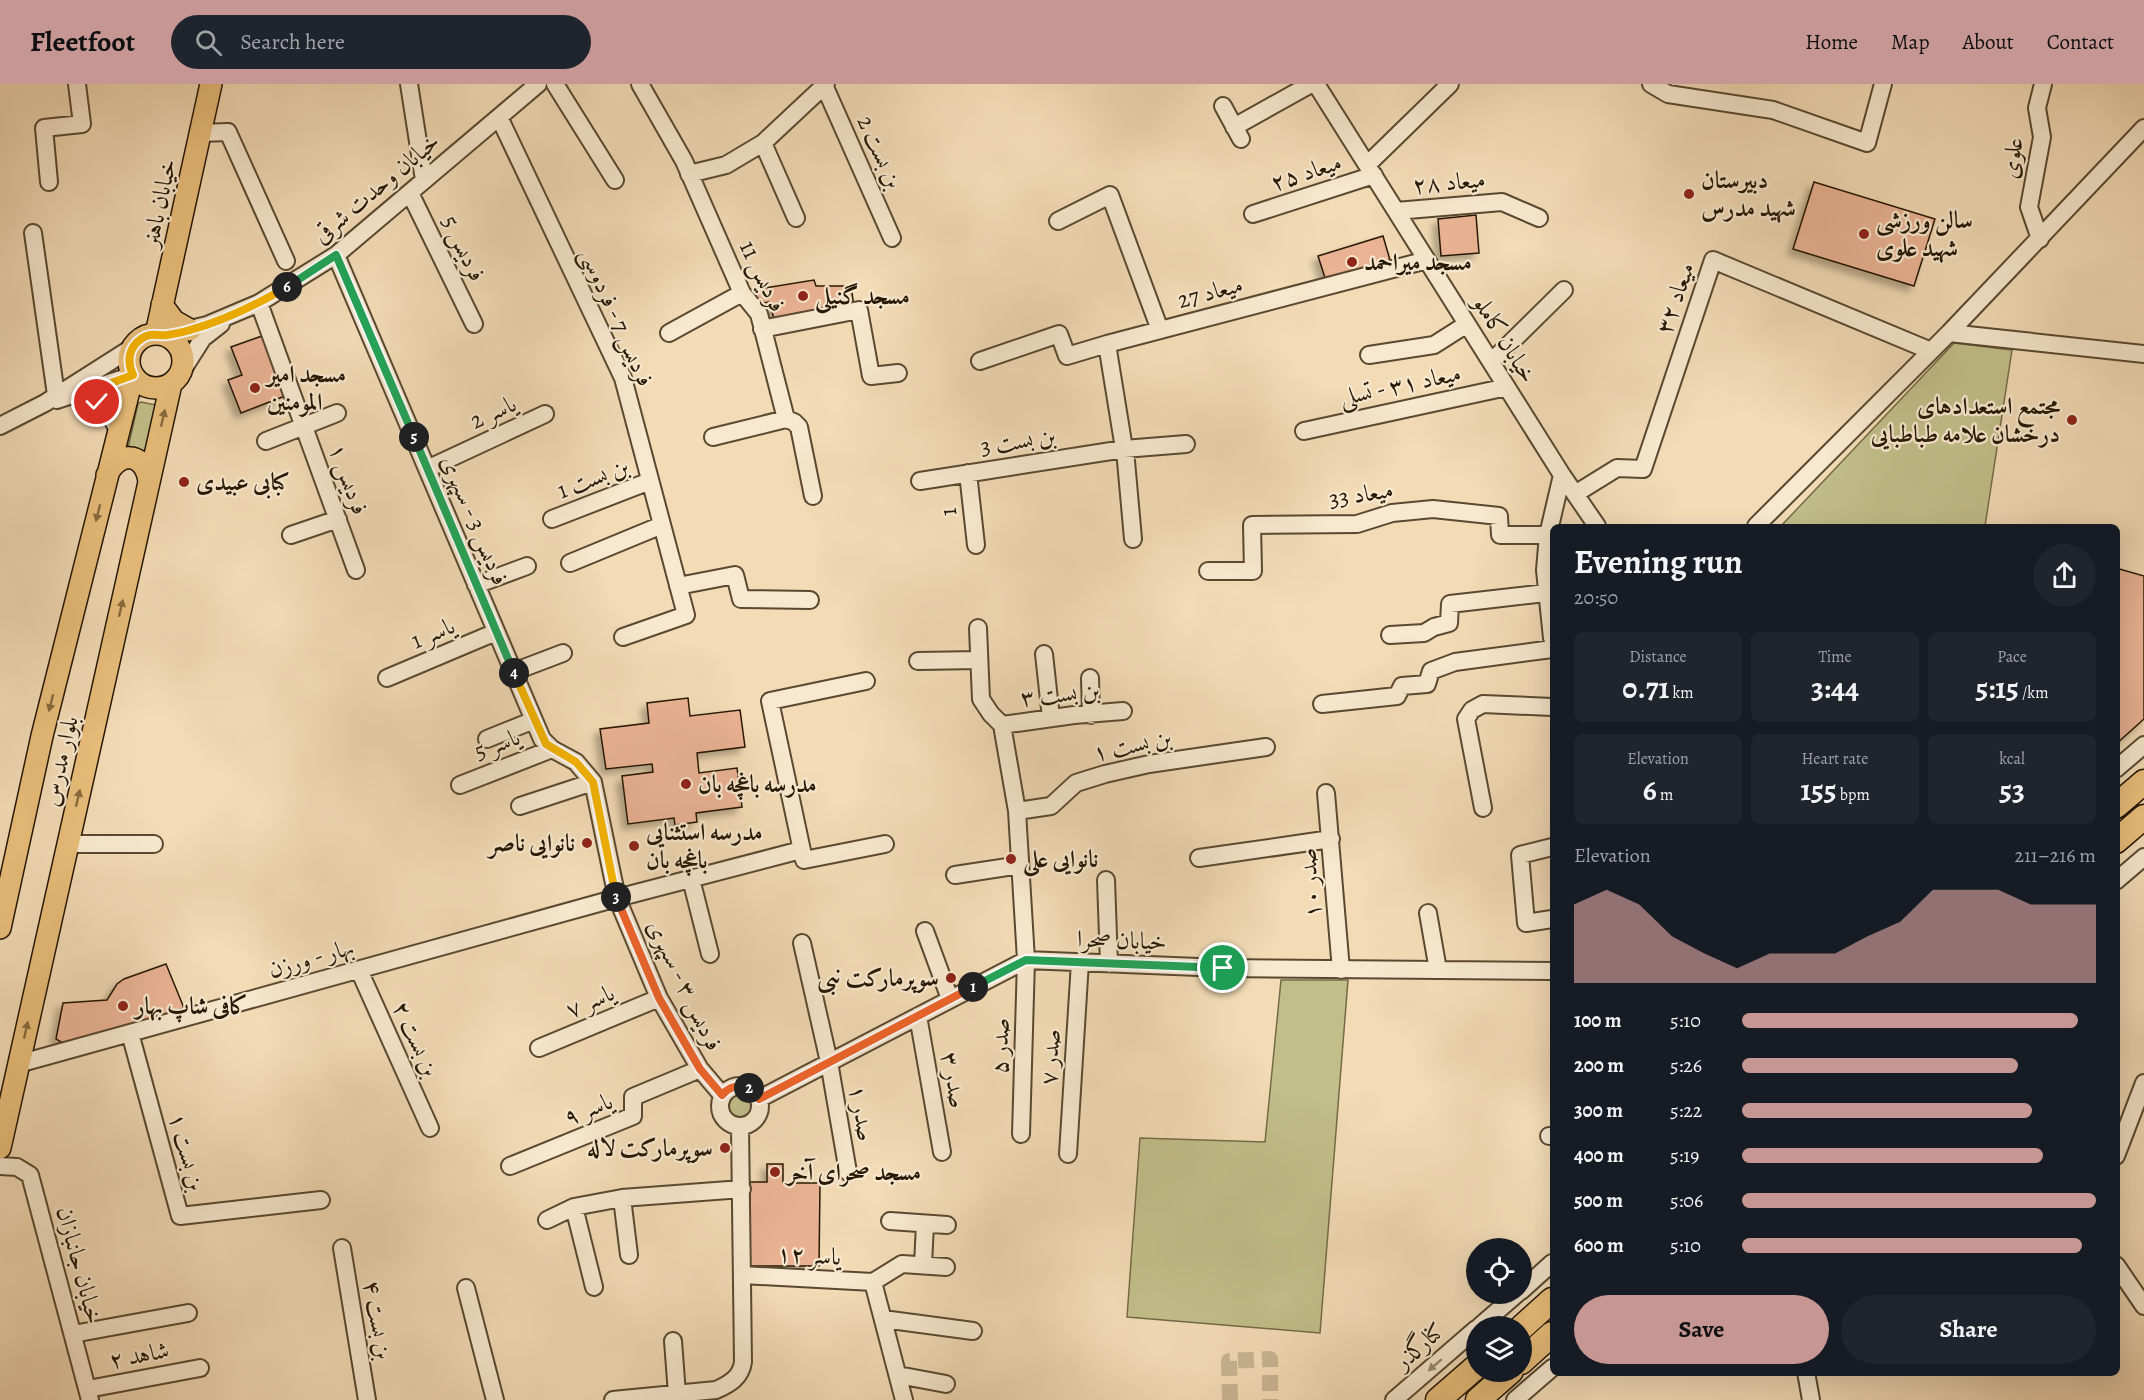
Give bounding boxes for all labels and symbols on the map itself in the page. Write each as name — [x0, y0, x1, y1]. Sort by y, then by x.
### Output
street label: بن بست 2 — [850, 110, 911, 194]
street label: خیابان وحدت شرقی — [306, 125, 446, 251]
street label: علوی — [1993, 135, 2031, 181]
street label: میعاد ۲۵ — [1266, 145, 1346, 199]
street label: خیابان باهنر — [133, 156, 184, 253]
street label: میعاد ۲۸ — [1411, 163, 1487, 201]
place label: دبیرستان شهید مدرس — [1701, 164, 1796, 224]
marker: دبیرستان شهید مدرس — [1682, 187, 1696, 201]
place label: سالن ورزشی شهید علوی — [1876, 204, 1973, 264]
street label: فردیس 5 — [434, 210, 494, 286]
marker: سالن ورزشی شهید علوی — [1857, 227, 1871, 241]
street label: فردیس 11 — [732, 235, 794, 317]
street label: فردیس 7 - فردوسی — [571, 243, 662, 392]
place label: مسجد میراحمد — [1364, 246, 1472, 278]
marker: مسجد میراحمد — [1345, 255, 1359, 269]
street label: میعاد ۳۲ — [1648, 258, 1702, 338]
street label: میعاد 27 — [1174, 268, 1246, 316]
pin: 6 — [272, 272, 302, 302]
place label: مسجد گنیلی — [814, 280, 910, 315]
street label: خیابان کاملو — [1464, 287, 1544, 389]
marker: مسجد گنیلی — [796, 289, 810, 303]
street label: میعاد ۳۱ - تسلی — [1336, 356, 1464, 414]
place label: مسجد امیر المومنین — [264, 358, 346, 418]
pin — [71, 376, 122, 427]
marker: مسجد امیر المومنین — [248, 381, 262, 395]
street label: یاسر 2 — [465, 387, 523, 437]
place label: مجتمع استعدادهای درخشان علامه طباطبایی — [1870, 390, 2060, 450]
one-way arrow — [159, 409, 169, 427]
marker: مجتمع استعدادهای درخشان علامه طباطبایی — [2065, 413, 2079, 427]
street label: بن بست 3 — [978, 419, 1058, 463]
pin: 5 — [399, 422, 429, 452]
street label: فردیس ۱ — [321, 439, 377, 519]
street label: فردیس 3 - سپهری — [433, 450, 517, 590]
street label: بن بست 1 — [553, 450, 634, 506]
place label: کبابی عبیدی — [196, 466, 290, 499]
street label: میعاد 33 — [1326, 473, 1396, 515]
marker: کبابی عبیدی — [177, 475, 191, 489]
one-way arrow — [92, 504, 102, 523]
street label: 1 — [932, 506, 964, 518]
one-way arrow — [117, 598, 126, 617]
street label: یاسر 1 — [406, 609, 461, 656]
pin: 4 — [499, 658, 529, 688]
street label: بن بست ۳ — [1019, 674, 1102, 714]
one-way arrow — [45, 693, 55, 712]
street label: بلوار مدرس — [34, 713, 86, 809]
street label: یاسر 5 — [469, 720, 526, 767]
street label: بن بست ۱ — [1090, 721, 1175, 769]
place label: مدرسه باغچه بان — [698, 768, 817, 801]
marker: مدرسه باغچه بان — [679, 777, 693, 791]
one-way arrow — [74, 789, 83, 808]
place label: مدرسه استثنایی باغچه بان — [645, 816, 763, 877]
place label: نانوایی ناصر — [486, 827, 575, 859]
marker: نانوایی ناصر — [580, 836, 594, 850]
marker: مدرسه استثنایی باغچه بان — [627, 839, 641, 853]
place label: نانوایی علی — [1022, 843, 1098, 878]
street label: صدر ۱۰ — [1291, 846, 1329, 920]
marker: نانوایی علی — [1004, 852, 1018, 866]
pin: 3 — [601, 882, 631, 912]
street label: فردیس ۳ - سپهری — [639, 914, 731, 1056]
street label: خیابان صحرا — [1077, 922, 1167, 958]
street label: بهار - ورزن — [264, 930, 358, 986]
pin — [1197, 942, 1248, 993]
place label: سوپرمارکت نبی — [817, 962, 939, 996]
marker: سوپرمارکت نبی — [944, 971, 958, 985]
pin: 1 — [958, 972, 988, 1002]
street label: یاسر ۷ — [561, 976, 621, 1026]
place label: کافی شاپ بهار — [132, 990, 248, 1023]
street label: بن بست ۲ — [385, 996, 447, 1082]
marker: کافی شاپ بهار — [116, 999, 130, 1013]
street label: صدر ۵ — [984, 1018, 1016, 1074]
one-way arrow — [22, 1020, 31, 1039]
street label: صدر ۷ — [1032, 1028, 1068, 1086]
street label: صدر ۳ — [933, 1049, 975, 1111]
pin: 2 — [734, 1073, 764, 1103]
street label: صدر ۱ — [841, 1082, 883, 1144]
street label: یاسر ۹ — [559, 1084, 619, 1133]
street label: بن بست ۱ — [161, 1109, 213, 1195]
place label: سوپرمارکت لاله — [587, 1132, 713, 1164]
marker: سوپرمارکت لاله — [718, 1141, 732, 1155]
place label: مسجد صحرای آخر — [784, 1156, 921, 1188]
marker: مسجد صحرای آخر — [768, 1165, 782, 1179]
street label: خیابان جانبازان — [49, 1203, 111, 1327]
street label: یاسر ۱۲ — [776, 1237, 843, 1273]
street label: بن بست ۴ — [356, 1278, 400, 1362]
street label: کنارگذر — [1385, 1314, 1451, 1378]
street label: شاهد ۲ — [106, 1334, 172, 1376]
one-way arrow — [1428, 1358, 1443, 1371]

